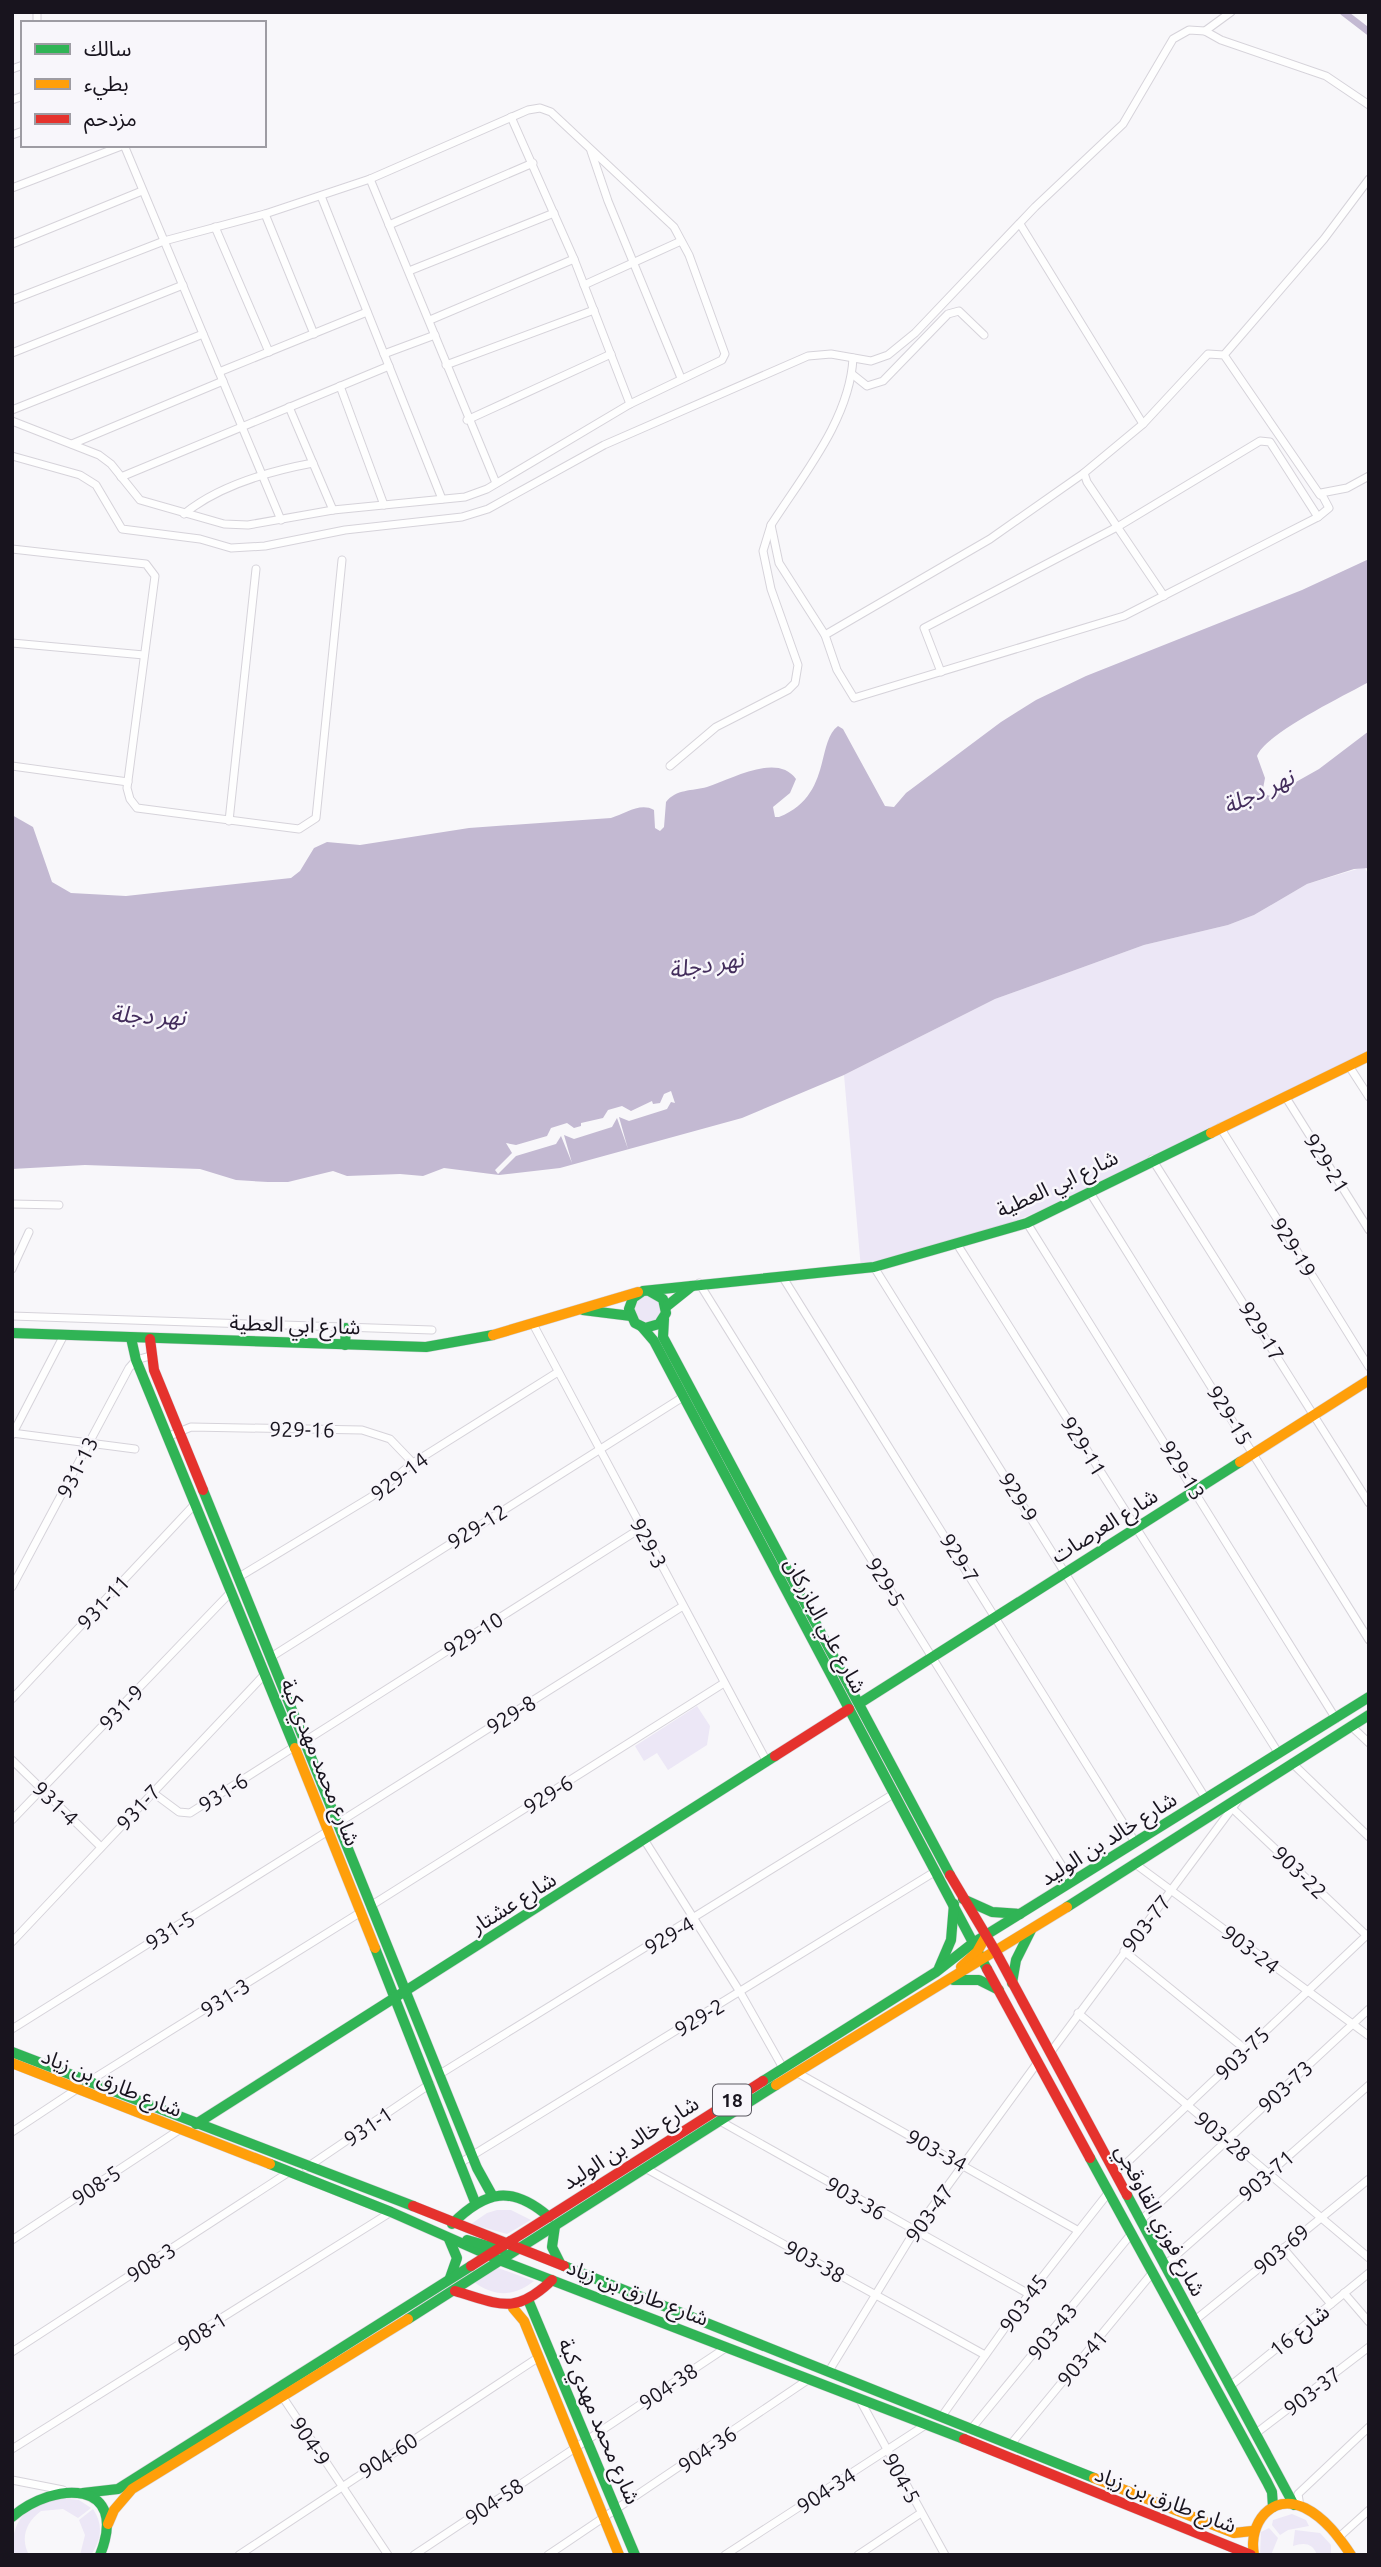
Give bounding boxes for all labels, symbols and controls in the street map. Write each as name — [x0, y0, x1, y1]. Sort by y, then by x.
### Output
legend — [21, 21, 266, 147]
text: سالك — [84, 36, 131, 60]
text: بطيء — [84, 71, 129, 100]
text: مزدحم — [84, 106, 137, 134]
water label: نهر دجلة — [1219, 763, 1300, 820]
water label: نهر دجلة — [667, 945, 747, 984]
water label: نهر دجلة — [110, 1001, 188, 1032]
street label: 929-21 — [1300, 1129, 1354, 1197]
street label: شارع ابي العطية — [993, 1144, 1123, 1226]
street label: 929-19 — [1267, 1213, 1321, 1281]
street label: 929-17 — [1235, 1297, 1289, 1365]
street label: شارع ابي العطية — [229, 1310, 361, 1343]
street label: 929-15 — [1203, 1381, 1257, 1449]
street label: 929-11 — [1057, 1412, 1111, 1480]
street label: 929-16 — [269, 1416, 335, 1442]
street label: 931-13 — [51, 1432, 103, 1502]
street label: 929-13 — [1156, 1436, 1210, 1504]
street label: 929-14 — [366, 1447, 432, 1505]
street label: 929-9 — [995, 1468, 1043, 1526]
street label: شارع العرصات — [1046, 1483, 1164, 1571]
street label: 929-12 — [443, 1499, 511, 1553]
street label: 929-3 — [626, 1514, 672, 1572]
street label: 929-7 — [936, 1529, 984, 1587]
street label: شارع علي البازركان — [776, 1553, 872, 1699]
street label: 929-5 — [862, 1553, 910, 1611]
street label: 931-11 — [72, 1570, 134, 1634]
street label: 929-10 — [439, 1607, 507, 1661]
street label: شارع محمد مهدي كبة — [272, 1675, 365, 1851]
street label: 931-9 — [94, 1679, 148, 1735]
street label: 929-8 — [482, 1690, 540, 1738]
street label: 931-6 — [194, 1768, 252, 1816]
street label: 929-6 — [519, 1770, 577, 1818]
street label: 931-4 — [28, 1776, 84, 1830]
street label: 931-7 — [111, 1779, 165, 1835]
street label: شارع خالد بن الوليد — [1035, 1786, 1183, 1893]
street label: 903-22 — [1268, 1841, 1332, 1903]
street label: شارع عشتار — [465, 1866, 562, 1941]
street label: 903-77 — [1116, 1890, 1176, 1956]
street label: 931-5 — [141, 1906, 199, 1954]
street label: 929-4 — [640, 1911, 698, 1959]
street label: 903-24 — [1218, 1920, 1284, 1978]
street label: 931-3 — [196, 1973, 254, 2021]
street label: 929-2 — [670, 1993, 728, 2041]
street label: 903-75 — [1210, 2022, 1274, 2084]
street label: شارع طارق بن زياد — [37, 2043, 186, 2125]
street label: 903-73 — [1253, 2055, 1317, 2117]
road number: 18 — [713, 2084, 751, 2116]
street label: شارع خالد بن الوليد — [557, 2090, 705, 2197]
street label: 931-1 — [339, 2101, 397, 2151]
street label: 903-28 — [1190, 2106, 1256, 2166]
street label: 903-34 — [903, 2124, 971, 2176]
street label: شارع فوزي القاوقجي — [1107, 2140, 1211, 2302]
street label: 903-71 — [1233, 2145, 1299, 2205]
street label: 908-5 — [67, 2160, 125, 2210]
street label: 903-36 — [822, 2171, 890, 2225]
street label: 903-47 — [900, 2180, 958, 2246]
street label: 903-69 — [1248, 2219, 1314, 2279]
street label: 903-38 — [781, 2235, 849, 2287]
street label: 908-3 — [122, 2237, 180, 2287]
street label: شارع طارق بن زياد — [562, 2254, 712, 2334]
street label: 903-45 — [994, 2270, 1052, 2336]
street label: 903-43 — [1022, 2298, 1082, 2364]
street label: شارع 16 — [1264, 2299, 1336, 2364]
street label: 908-1 — [173, 2307, 231, 2355]
street label: 903-41 — [1052, 2325, 1112, 2391]
street label: شارع محمد مهدي كبة — [550, 2334, 646, 2509]
street label: 904-38 — [634, 2358, 702, 2414]
street label: 903-37 — [1279, 2362, 1345, 2420]
street label: 904-9 — [286, 2412, 336, 2470]
street label: 904-36 — [673, 2421, 741, 2477]
street label: 904-60 — [354, 2427, 422, 2483]
street label: 904-5 — [879, 2449, 925, 2507]
street label: شارع طارق بن زياد — [1090, 2461, 1240, 2541]
street label: 904-34 — [792, 2462, 860, 2518]
street label: 904-58 — [460, 2473, 528, 2529]

